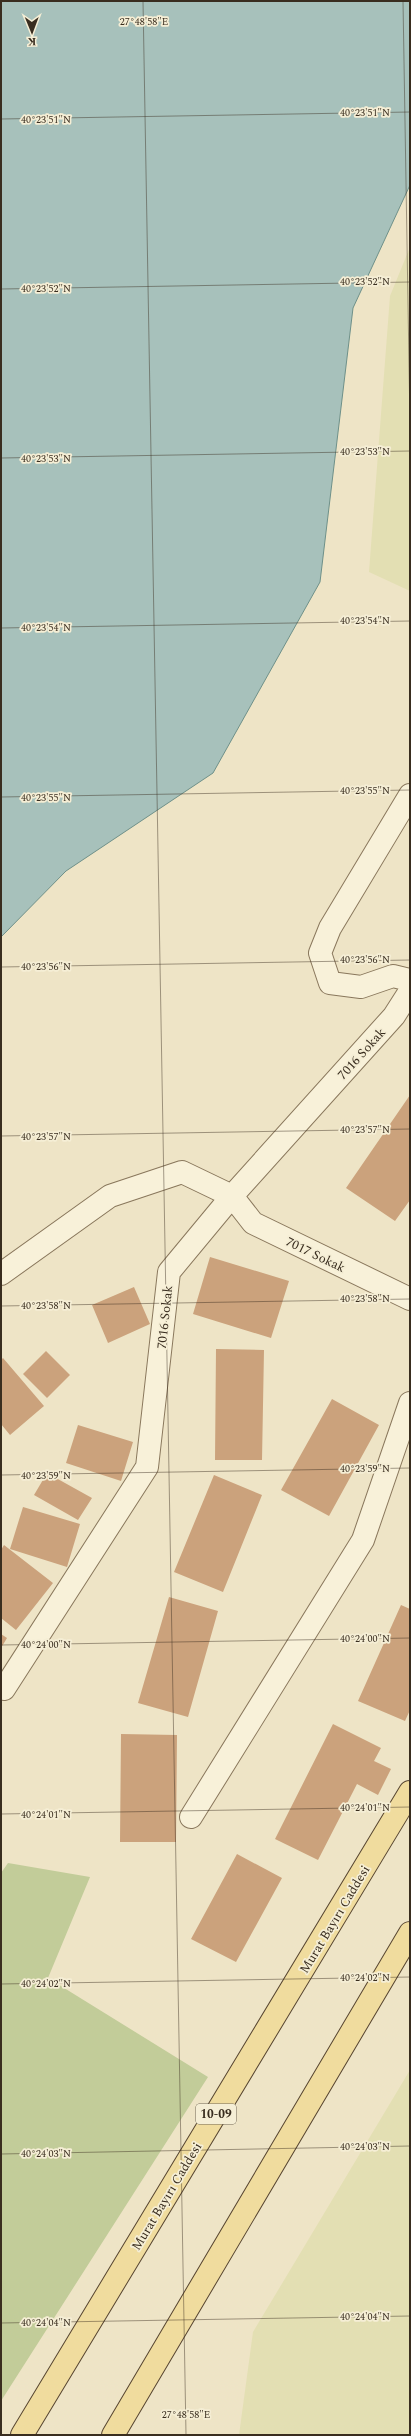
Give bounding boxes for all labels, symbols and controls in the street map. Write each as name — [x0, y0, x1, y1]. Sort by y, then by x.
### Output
north arrow — [12, 12, 52, 52]
text: 27°48'58"E — [120, 14, 168, 30]
text: K — [27, 33, 37, 50]
text: 40°23'51"N — [340, 105, 390, 121]
text: 40°23'51"N — [21, 112, 71, 128]
text: 40°23'52"N — [340, 274, 390, 290]
text: 40°23'52"N — [21, 281, 71, 297]
text: 40°23'53"N — [340, 444, 390, 460]
text: 40°23'53"N — [21, 451, 71, 467]
text: 40°23'54"N — [340, 613, 390, 629]
text: 40°23'54"N — [21, 620, 71, 636]
text: 40°23'55"N — [340, 783, 390, 799]
text: 40°23'55"N — [21, 790, 71, 806]
text: 40°23'56"N — [340, 952, 390, 968]
text: 40°23'56"N — [21, 959, 71, 975]
street label: 7016 Sokak — [333, 1023, 391, 1084]
text: 40°23'57"N — [340, 1122, 390, 1138]
text: 40°23'57"N — [21, 1129, 71, 1145]
street label: 7017 Sokak — [282, 1232, 349, 1278]
street label: 7016 Sokak — [152, 1284, 178, 1350]
text: 40°23'58"N — [340, 1291, 390, 1307]
text: 40°23'58"N — [21, 1298, 71, 1314]
text: 40°23'59"N — [340, 1461, 390, 1477]
text: 40°23'59"N — [21, 1468, 71, 1484]
text: 40°24'00"N — [340, 1631, 390, 1647]
text: 40°24'00"N — [21, 1637, 71, 1653]
text: 40°24'01"N — [340, 1800, 390, 1816]
text: 40°24'01"N — [21, 1807, 71, 1823]
street label: Murat Bayırı Caddesi — [295, 1862, 375, 1977]
text: 40°24'02"N — [340, 1970, 390, 1986]
text: 40°24'02"N — [21, 1976, 71, 1992]
road number: 10-09 — [196, 2104, 236, 2124]
street label: Murat Bayırı Caddesi — [127, 2139, 207, 2254]
text: 40°24'03"N — [340, 2139, 390, 2155]
text: 40°24'03"N — [21, 2146, 71, 2162]
text: 40°24'04"N — [340, 2309, 390, 2325]
text: 40°24'04"N — [21, 2315, 71, 2331]
text: 27°48'58"E — [162, 2407, 210, 2423]

